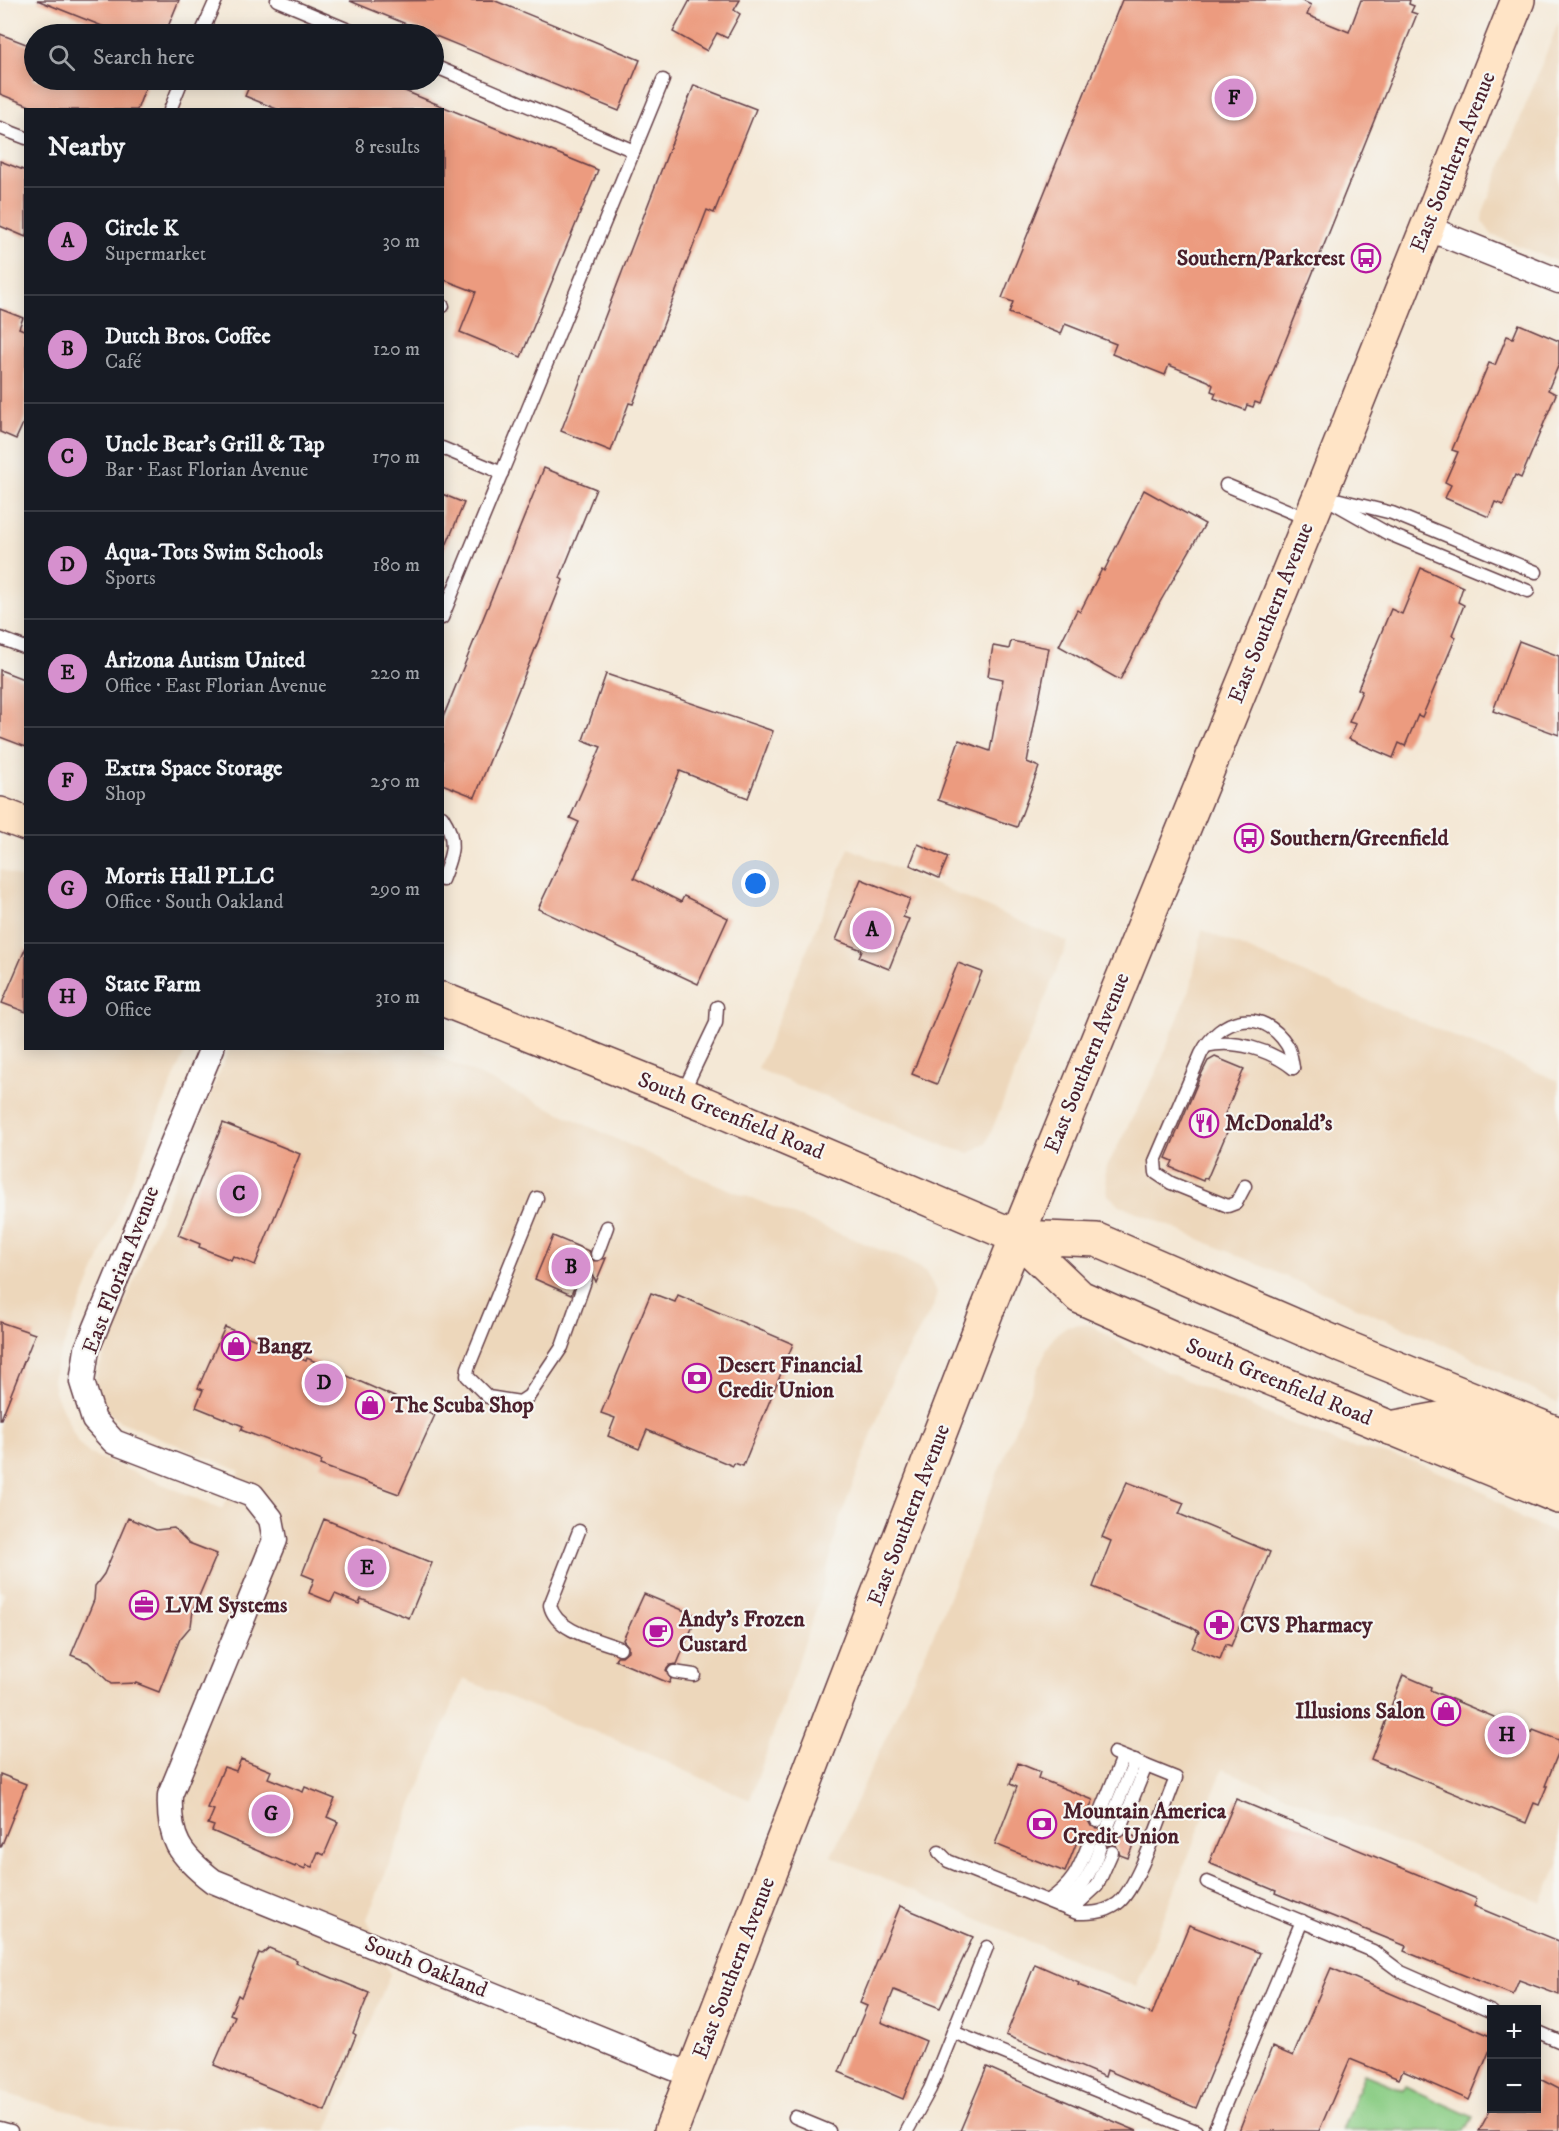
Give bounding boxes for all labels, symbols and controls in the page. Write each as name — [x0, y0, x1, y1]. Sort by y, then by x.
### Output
search box — [24, 24, 444, 90]
icon: search — [45, 41, 78, 74]
text: Search here — [93, 44, 195, 71]
street label: East Southern Avenue — [1404, 68, 1502, 256]
pin: F — [1214, 76, 1254, 120]
text: Nearby — [48, 131, 125, 164]
text: 8 results — [355, 135, 420, 160]
text: Circle K — [105, 215, 179, 242]
text: A — [61, 229, 74, 254]
text: 30 m — [382, 229, 420, 254]
text: Supermarket — [105, 242, 206, 267]
bus stop icon: Southern/Parkcrest — [1350, 242, 1382, 274]
place label: Southern/Parkcrest — [1177, 245, 1345, 272]
text: Dutch Bros. Coffee — [105, 323, 271, 350]
text: B — [61, 337, 74, 362]
text: 120 m — [373, 337, 420, 362]
text: Café — [105, 350, 141, 375]
text: Uncle Bear's Grill & Tap — [105, 431, 325, 458]
text: C — [61, 445, 74, 470]
text: 170 m — [372, 445, 420, 470]
text: Bar · East Florian Avenue — [105, 458, 308, 483]
street label: East Southern Avenue — [1222, 519, 1320, 707]
text: Aqua-Tots Swim Schools — [105, 539, 323, 566]
text: D — [60, 553, 75, 578]
text: 180 m — [373, 553, 420, 578]
text: Sports — [105, 566, 156, 591]
text: Arizona Autism United — [105, 647, 305, 674]
text: E — [60, 661, 75, 686]
text: 220 m — [370, 661, 420, 686]
text: Office · East Florian Avenue — [105, 674, 326, 699]
text: Extra Space Storage — [105, 755, 282, 782]
text: F — [61, 769, 74, 794]
text: 250 m — [370, 769, 420, 794]
text: Shop — [105, 782, 146, 807]
bus stop icon: Southern/Greenfield — [1233, 822, 1265, 854]
place label: Southern/Greenfield — [1270, 825, 1450, 852]
text: Morris Hall PLLC — [105, 863, 274, 890]
your location — [741, 869, 770, 898]
text: G — [61, 877, 74, 902]
text: 290 m — [370, 877, 420, 902]
text: Office · South Oakland — [105, 890, 284, 915]
pin: A — [852, 908, 892, 952]
street label: East Southern Avenue — [1038, 969, 1136, 1157]
text: State Farm — [105, 971, 201, 998]
text: H — [59, 985, 76, 1010]
text: 310 m — [375, 985, 420, 1010]
text: Office — [105, 998, 152, 1023]
street label: South Greenfield Road — [634, 1066, 828, 1166]
restaurant icon: McDonald's — [1188, 1107, 1220, 1139]
place label: McDonald's — [1225, 1110, 1333, 1137]
pin: C — [220, 1172, 258, 1216]
street label: East Florian Avenue — [77, 1182, 165, 1358]
pin: B — [552, 1244, 590, 1290]
shop icon: Bangz — [220, 1330, 252, 1362]
street label: South Greenfield Road — [1182, 1332, 1376, 1432]
place label: Bangz — [257, 1333, 312, 1360]
place label: Desert Financial Credit Union — [718, 1352, 863, 1404]
pin: D — [304, 1360, 344, 1406]
bank icon: Desert Financial Credit Union — [681, 1362, 713, 1394]
shop icon: The Scuba Shop — [354, 1389, 386, 1421]
place label: The Scuba Shop — [390, 1392, 534, 1419]
street label: East Southern Avenue — [862, 1420, 956, 1610]
pin: E — [348, 1546, 386, 1590]
office icon: LVM Systems — [128, 1589, 160, 1621]
place label: LVM Systems — [165, 1592, 288, 1619]
place label: Andy's Frozen Custard — [678, 1606, 805, 1658]
pharmacy icon: CVS Pharmacy — [1203, 1609, 1235, 1641]
place label: CVS Pharmacy — [1240, 1612, 1373, 1639]
cafe icon: Andy's Frozen Custard — [642, 1616, 674, 1648]
shop icon: Illusions Salon — [1430, 1695, 1462, 1727]
place label: Illusions Salon — [1295, 1698, 1425, 1725]
pin: H — [1488, 1712, 1526, 1758]
pin: G — [252, 1792, 290, 1836]
place label: Mountain America Credit Union — [1063, 1798, 1227, 1850]
bank icon: Mountain America Credit Union — [1026, 1808, 1058, 1840]
street label: East Southern Avenue — [687, 1873, 781, 2063]
street label: South Oakland — [361, 1930, 492, 2004]
map controls — [1487, 2005, 1541, 2113]
button: + — [1487, 2005, 1541, 2059]
button: − — [1487, 2059, 1541, 2113]

